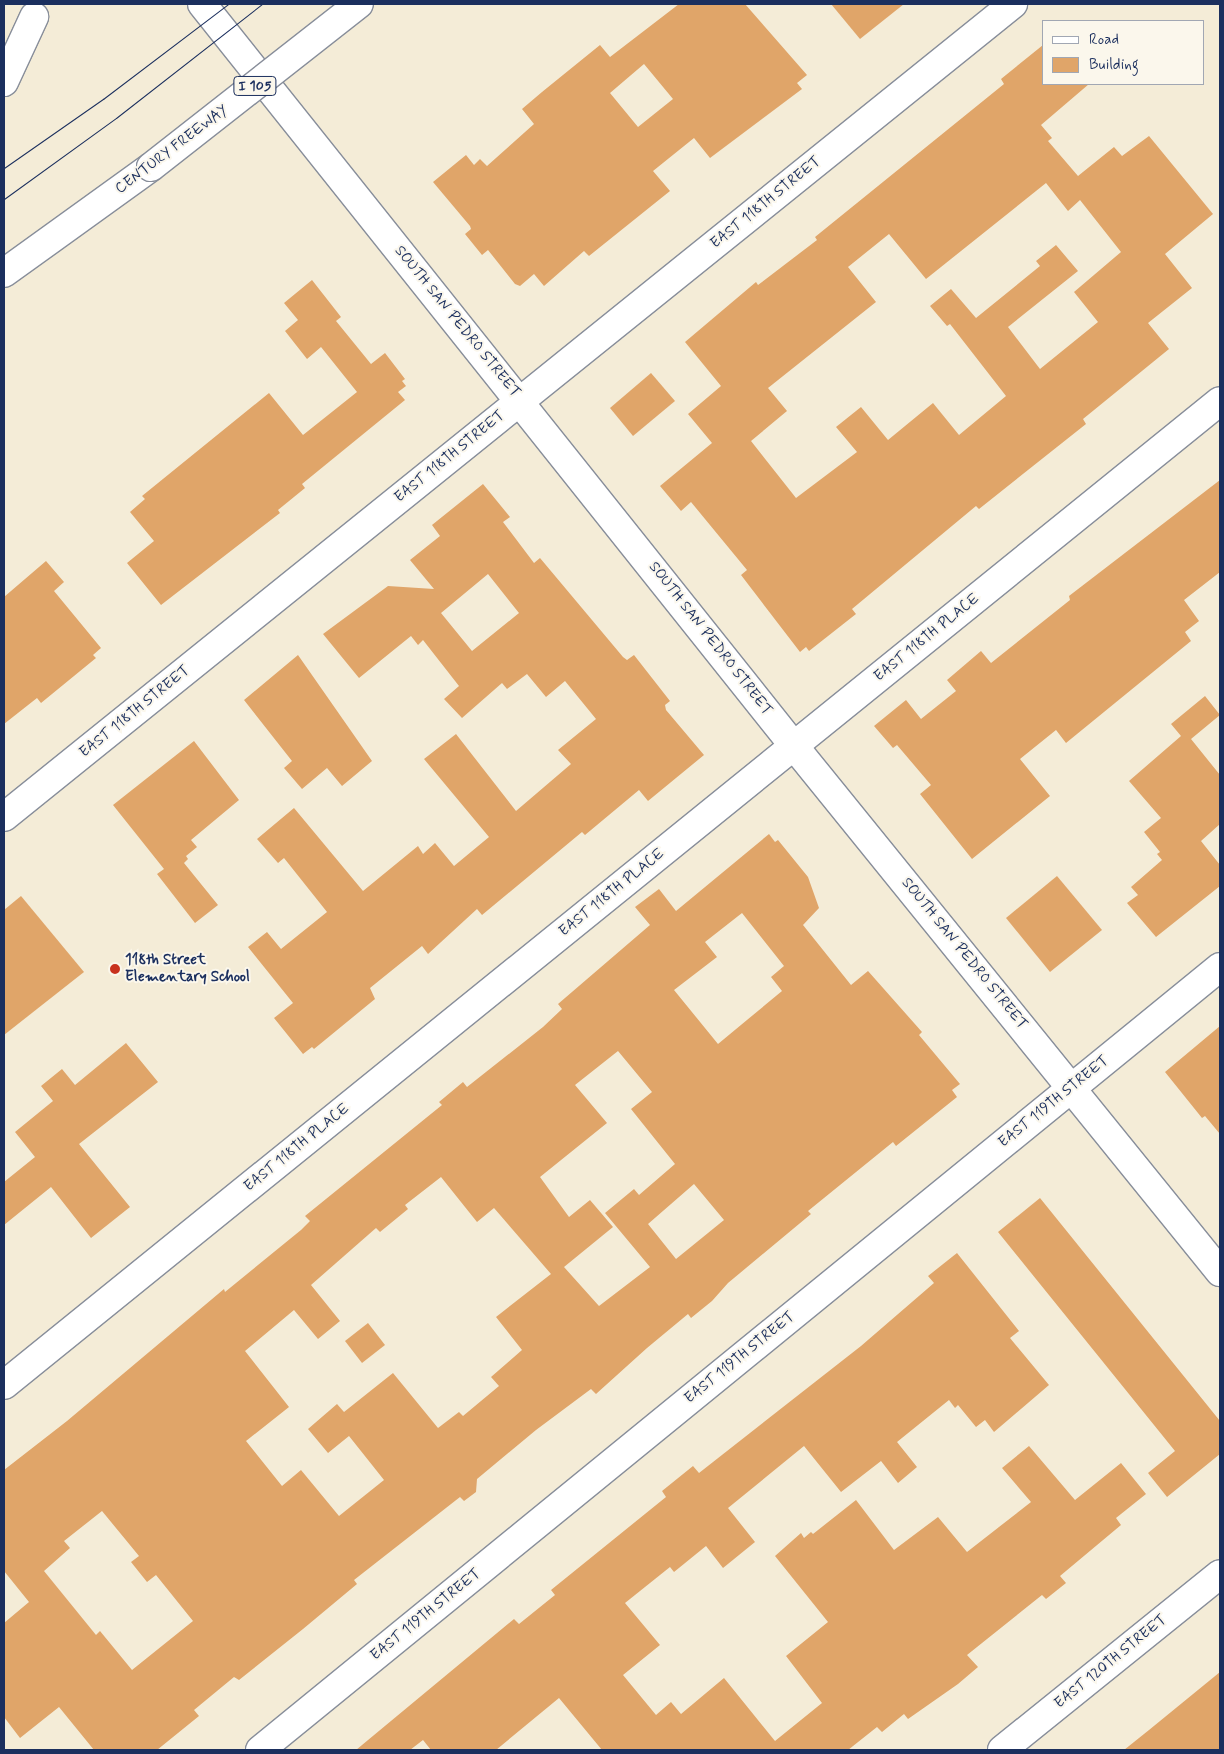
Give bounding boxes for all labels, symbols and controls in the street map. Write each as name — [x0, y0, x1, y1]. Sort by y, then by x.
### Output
legend — [1042, 20, 1204, 85]
text: Road — [1089, 30, 1119, 50]
text: Building — [1089, 55, 1139, 75]
road number: I 105 — [232, 74, 278, 98]
street label: CENTURY FREEWAY — [112, 101, 232, 199]
street label: EAST 118TH STREET — [707, 152, 825, 254]
street label: SOUTH SAN PEDRO STREET — [390, 242, 524, 402]
street label: EAST 118TH STREET — [391, 406, 509, 508]
street label: SOUTH SAN PEDRO STREET — [644, 558, 776, 720]
street label: EAST 118TH PLACE — [871, 591, 983, 685]
street label: EAST 118TH STREET — [76, 661, 194, 763]
street label: EAST 118TH PLACE — [556, 846, 668, 940]
street label: SOUTH SAN PEDRO STREET — [897, 874, 1031, 1034]
place label: 118th Street Elementary School — [125, 951, 250, 986]
marker: 118th Street Elementary School — [109, 963, 121, 975]
street label: EAST 119TH STREET — [995, 1052, 1113, 1152]
street label: EAST 118TH PLACE — [241, 1101, 353, 1195]
street label: EAST 119TH STREET — [681, 1308, 799, 1408]
street label: EAST 119TH STREET — [367, 1565, 485, 1665]
street label: EAST 120TH STREET — [1051, 1611, 1171, 1713]

